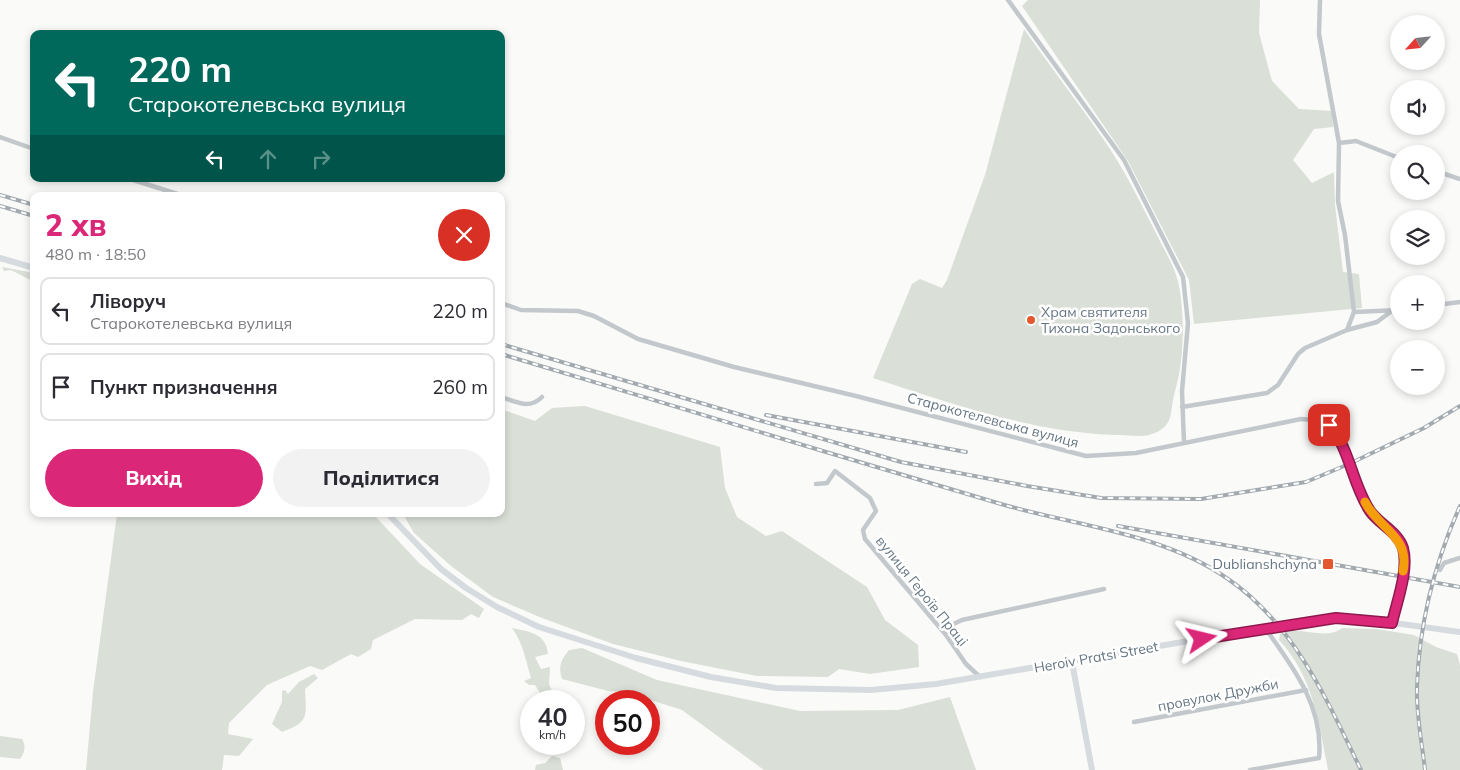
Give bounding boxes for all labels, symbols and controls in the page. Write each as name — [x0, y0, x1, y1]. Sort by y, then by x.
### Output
north arrow — [1390, 15, 1445, 70]
map controls — [1390, 15, 1445, 395]
text: 220 m — [128, 47, 232, 91]
icon: left — [45, 50, 110, 115]
button: sound — [1390, 80, 1445, 135]
text: Старокотелевська вулиця — [128, 90, 406, 118]
icon: left — [201, 145, 229, 173]
icon: ahead — [254, 145, 282, 173]
icon: right — [307, 145, 335, 173]
button: search — [1390, 145, 1445, 200]
text: 2 хв — [45, 206, 106, 244]
button: close — [438, 209, 490, 261]
button: layers — [1390, 210, 1445, 265]
text: 480 m · 18:50 — [45, 244, 146, 264]
button: + — [1390, 275, 1445, 330]
text: Ліворуч — [90, 289, 166, 313]
icon: left — [47, 297, 75, 325]
text: 220 m — [432, 299, 488, 323]
place label: Храм святителя Тихона Задонського — [1041, 303, 1180, 337]
text: Старокотелевська вулиця — [90, 313, 292, 333]
marker: Храм святителя Тихона Задонського — [1025, 314, 1037, 326]
button: − — [1390, 340, 1445, 395]
icon: arrive — [47, 373, 75, 401]
text: Пункт призначення — [90, 375, 278, 399]
text: 260 m — [432, 375, 488, 399]
street label: Старокотелевська вулиця — [905, 388, 1081, 452]
pin — [1308, 404, 1350, 446]
icon: arrive — [1315, 411, 1343, 439]
button: Вихід — [45, 449, 263, 507]
button: Поділитися — [273, 449, 490, 507]
street label: вулиця Героїв Праці — [872, 532, 972, 650]
place label: Dublianshchyna — [1213, 555, 1317, 573]
marker: Dublianshchyna — [1321, 557, 1335, 571]
position arrow — [1175, 612, 1227, 664]
street label: Heroiv Pratsi Street — [1033, 637, 1160, 677]
street label: провулок Дружби — [1156, 674, 1280, 716]
speed limit sign: 50 — [595, 690, 660, 755]
text: 40 — [537, 701, 568, 732]
text: km/h — [539, 727, 566, 742]

